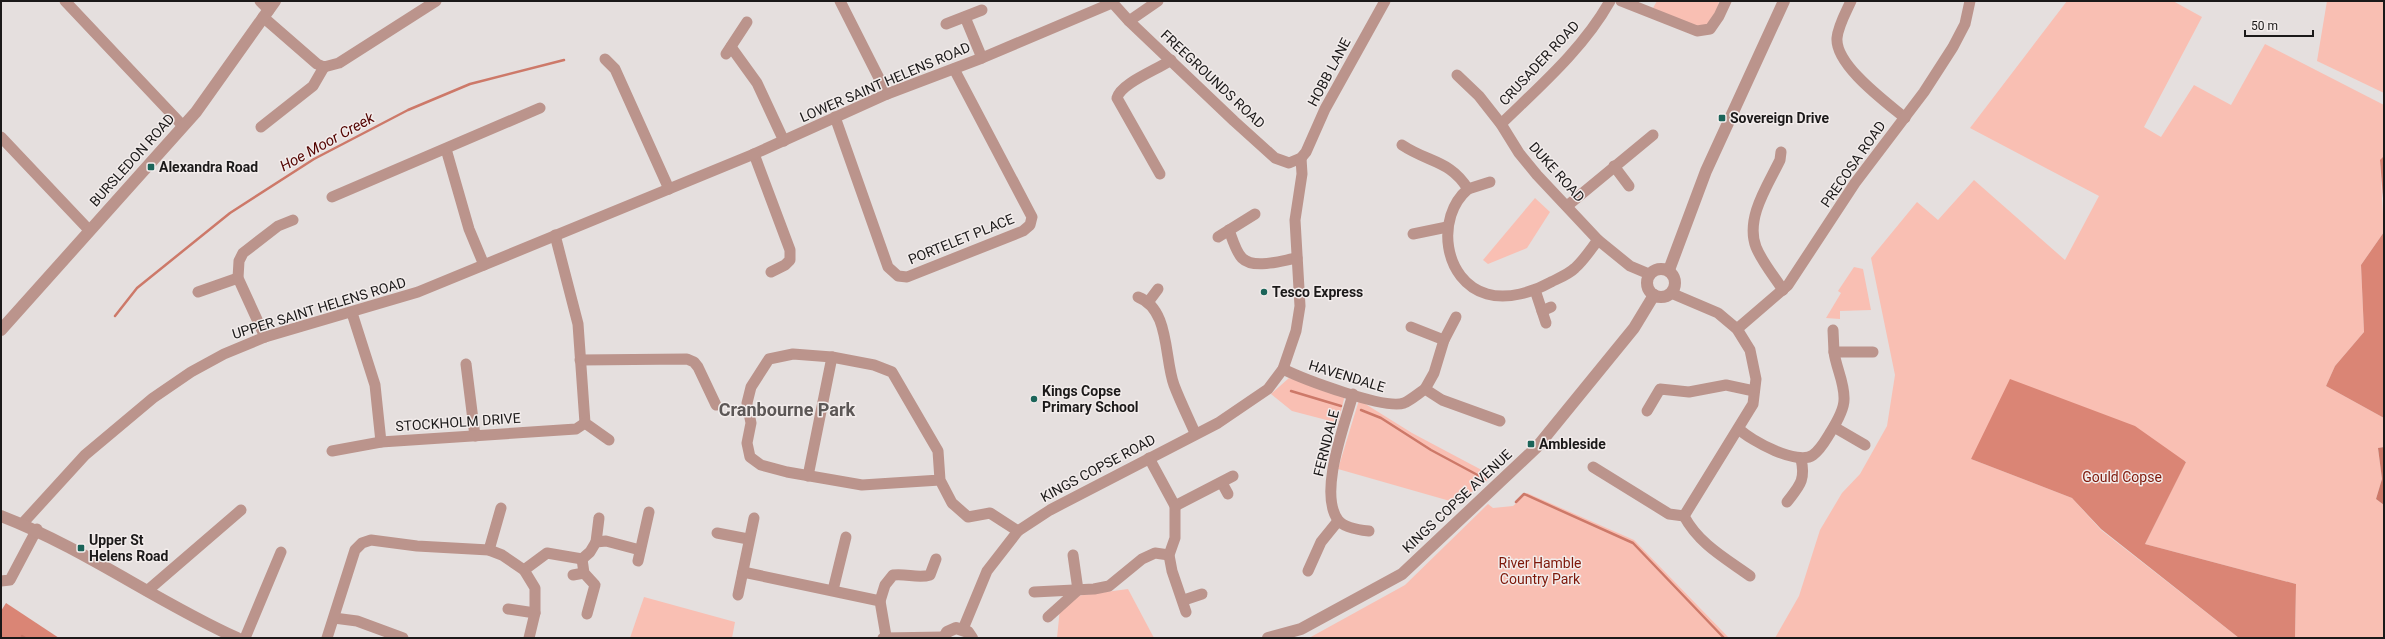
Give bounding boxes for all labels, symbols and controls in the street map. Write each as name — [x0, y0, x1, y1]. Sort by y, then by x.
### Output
scale bar — [2245, 12, 2313, 38]
street label: CRUSADER ROAD — [1496, 17, 1582, 109]
text: 50 m — [2251, 19, 2278, 33]
street label: FREEGROUNDS ROAD — [1158, 27, 1268, 131]
street label: HOBB LANE — [1304, 35, 1354, 109]
street label: LOWER SAINT HELENS ROAD — [797, 39, 973, 125]
water label: Hoe Moor Creek — [277, 108, 378, 175]
street label: BURSLEDON ROAD — [86, 110, 178, 210]
place label: Sovereign Drive — [1730, 110, 1829, 126]
marker: Sovereign Drive — [1717, 113, 1727, 123]
street label: PRECOSA ROAD — [1817, 118, 1889, 210]
street label: DUKE ROAD — [1526, 139, 1588, 205]
place label: Alexandra Road — [159, 159, 258, 175]
marker: Alexandra Road — [146, 162, 156, 172]
street label: PORTELET PLACE — [906, 210, 1016, 268]
street label: UPPER SAINT HELENS ROAD — [230, 274, 408, 342]
place label: Tesco Express — [1272, 284, 1363, 300]
marker: Tesco Express — [1259, 287, 1269, 297]
street label: HAVENDALE — [1307, 357, 1387, 395]
place label: Kings Copse Primary School — [1042, 383, 1139, 415]
marker: Kings Copse Primary School — [1029, 394, 1039, 404]
district label: Cranbourne Park — [719, 399, 856, 420]
street label: FERNDALE — [1310, 408, 1342, 478]
street label: STOCKHOLM DRIVE — [395, 410, 521, 434]
street label: KINGS COPSE ROAD — [1038, 431, 1158, 505]
place label: Ambleside — [1539, 436, 1606, 452]
marker: Ambleside — [1526, 439, 1536, 449]
street label: KINGS COPSE AVENUE — [1399, 446, 1515, 556]
park label: Gould Copse — [2082, 469, 2162, 485]
place label: Upper St Helens Road — [89, 532, 169, 564]
marker: Upper St Helens Road — [76, 543, 86, 553]
park label: River Hamble Country Park — [1499, 555, 1581, 587]

